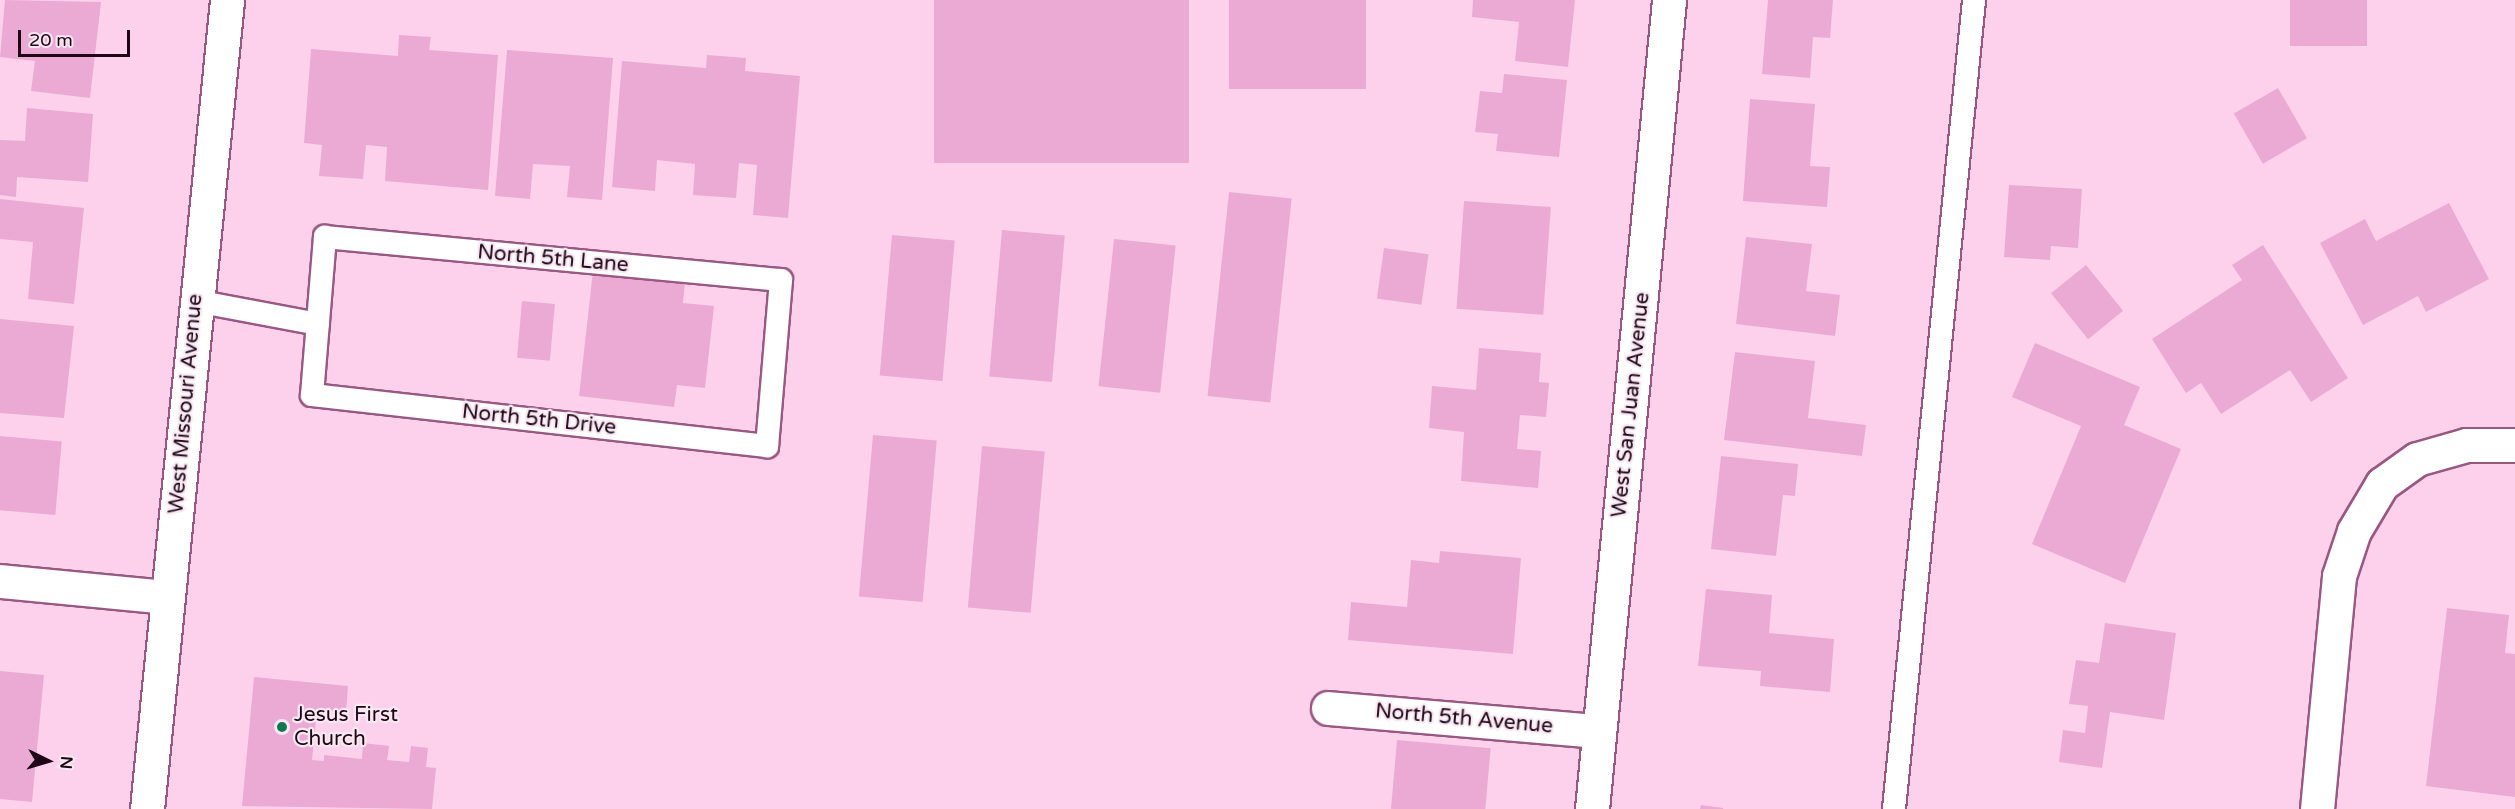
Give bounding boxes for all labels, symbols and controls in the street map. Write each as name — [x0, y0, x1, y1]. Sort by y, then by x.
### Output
scale bar — [21, 18, 134, 56]
text: 20 m — [29, 29, 73, 51]
street label: North 5th Lane — [476, 240, 630, 278]
street label: West San Juan Avenue — [1607, 291, 1655, 519]
street label: West Missouri Avenue — [164, 293, 208, 515]
street label: North 5th Drive — [461, 399, 617, 441]
street label: North 5th Avenue — [1374, 699, 1554, 739]
place label: Jesus First Church — [294, 702, 398, 752]
marker: Jesus First Church — [275, 720, 289, 734]
north arrow — [18, 731, 78, 791]
text: N — [55, 755, 76, 770]

